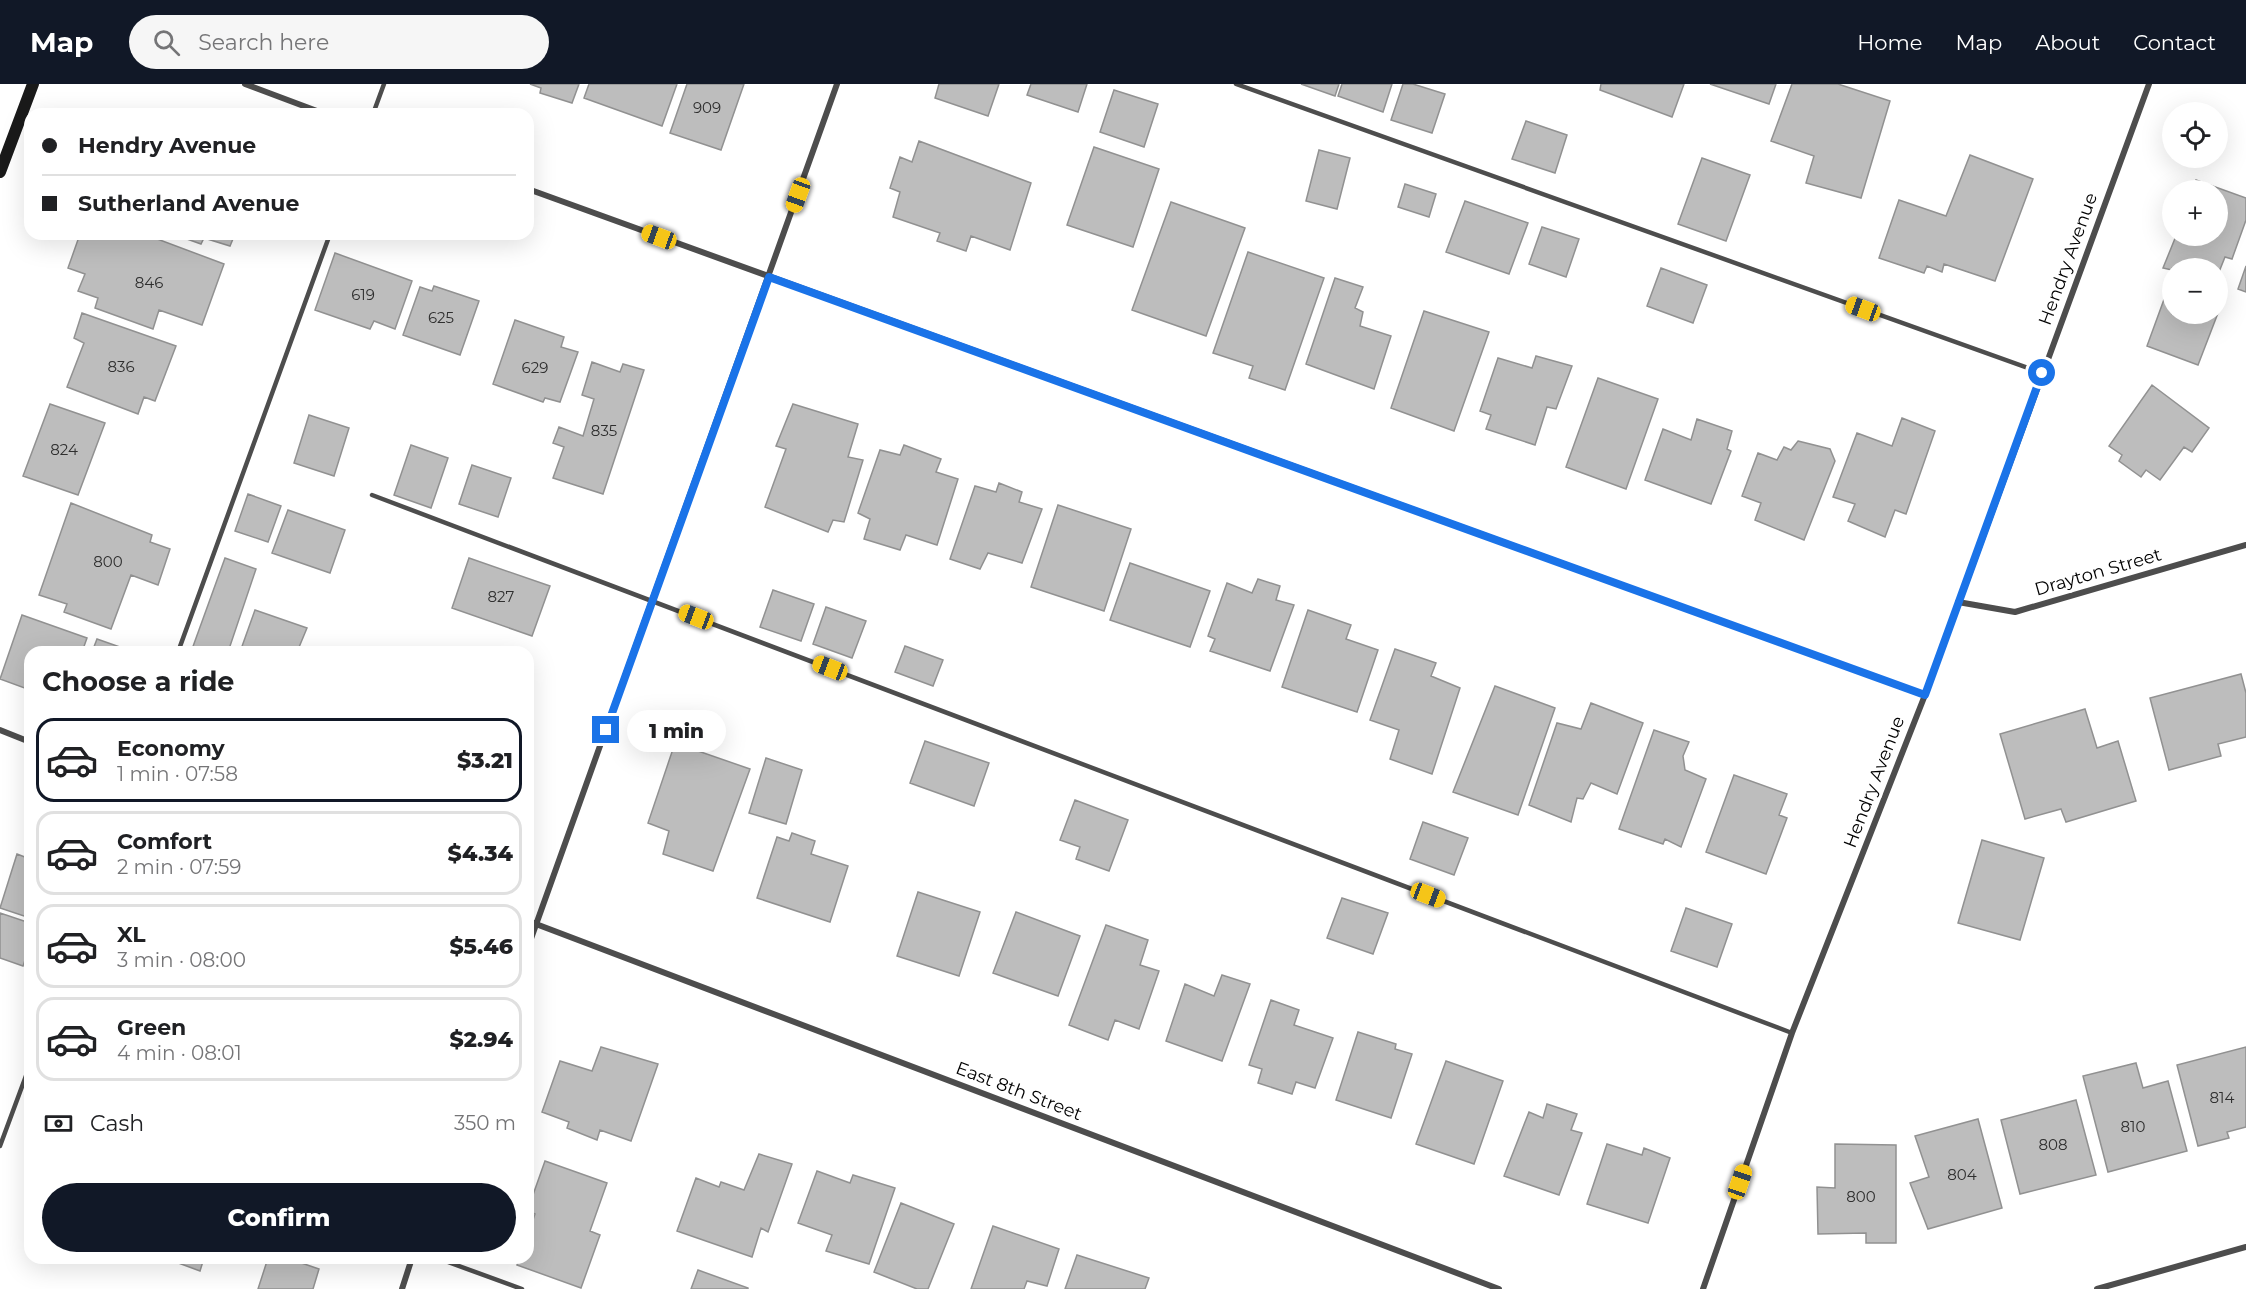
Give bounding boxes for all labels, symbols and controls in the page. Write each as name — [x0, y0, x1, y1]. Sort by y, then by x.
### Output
search box — [129, 15, 549, 69]
text: Map — [30, 25, 93, 59]
icon: search — [150, 26, 183, 59]
text: Search here — [198, 29, 329, 56]
text: Home — [1857, 30, 1922, 55]
text: Map — [1955, 30, 2002, 55]
text: About — [2035, 30, 2100, 55]
text: Contact — [2133, 30, 2216, 55]
house number: 909 — [693, 98, 721, 117]
map controls — [2162, 102, 2228, 324]
button: locate — [2162, 102, 2228, 168]
text: Hendry Avenue — [78, 132, 256, 159]
car — [783, 175, 813, 215]
button: + — [2162, 180, 2228, 246]
text: Sutherland Avenue — [78, 190, 299, 217]
street label: Hendry Avenue — [2034, 190, 2102, 328]
car — [639, 222, 679, 252]
button: − — [2162, 258, 2228, 324]
house number: 846 — [135, 273, 163, 292]
house number: 619 — [351, 285, 375, 304]
car — [1843, 294, 1883, 324]
house number: 625 — [428, 308, 454, 327]
house number: 836 — [107, 357, 135, 376]
house number: 629 — [522, 358, 548, 377]
route start — [2028, 359, 2055, 386]
house number: 835 — [591, 421, 617, 440]
house number: 824 — [50, 440, 78, 459]
street label: Drayton Street — [2032, 543, 2164, 601]
house number: 800 — [93, 552, 123, 571]
house number: 827 — [488, 587, 515, 606]
car — [676, 602, 716, 632]
car — [810, 653, 850, 683]
text: Choose a ride — [42, 665, 234, 698]
callout: 1 min — [627, 709, 726, 751]
street label: Hendry Avenue — [1839, 713, 1909, 851]
route end — [592, 716, 619, 743]
text: 1 min — [649, 719, 704, 743]
icon: car — [45, 733, 99, 787]
text: Economy — [117, 735, 225, 762]
text: $3.21 — [457, 747, 513, 774]
text: 1 min · 07:58 — [117, 762, 238, 786]
icon: car — [45, 826, 99, 880]
text: Comfort — [117, 828, 212, 855]
text: $4.34 — [448, 840, 513, 867]
text: 2 min · 07:59 — [117, 855, 241, 879]
car — [1408, 880, 1448, 910]
icon: car — [45, 919, 99, 973]
text: XL — [117, 921, 146, 948]
text: $5.46 — [449, 933, 513, 960]
text: 3 min · 08:00 — [117, 948, 246, 972]
icon: car — [45, 1012, 99, 1066]
text: Green — [117, 1014, 186, 1041]
text: $2.94 — [449, 1026, 513, 1053]
text: 4 min · 08:01 — [117, 1041, 242, 1065]
street label: East 8th Street — [953, 1057, 1085, 1125]
house number: 814 — [2210, 1088, 2235, 1107]
icon: cash — [42, 1107, 75, 1140]
text: Cash — [90, 1110, 144, 1137]
text: 350 m — [454, 1111, 516, 1135]
house number: 810 — [2121, 1117, 2146, 1136]
house number: 808 — [2038, 1135, 2068, 1154]
car — [1726, 1162, 1754, 1202]
house number: 804 — [1947, 1165, 1977, 1184]
button: Confirm — [42, 1183, 516, 1252]
house number: 800 — [1846, 1187, 1876, 1206]

